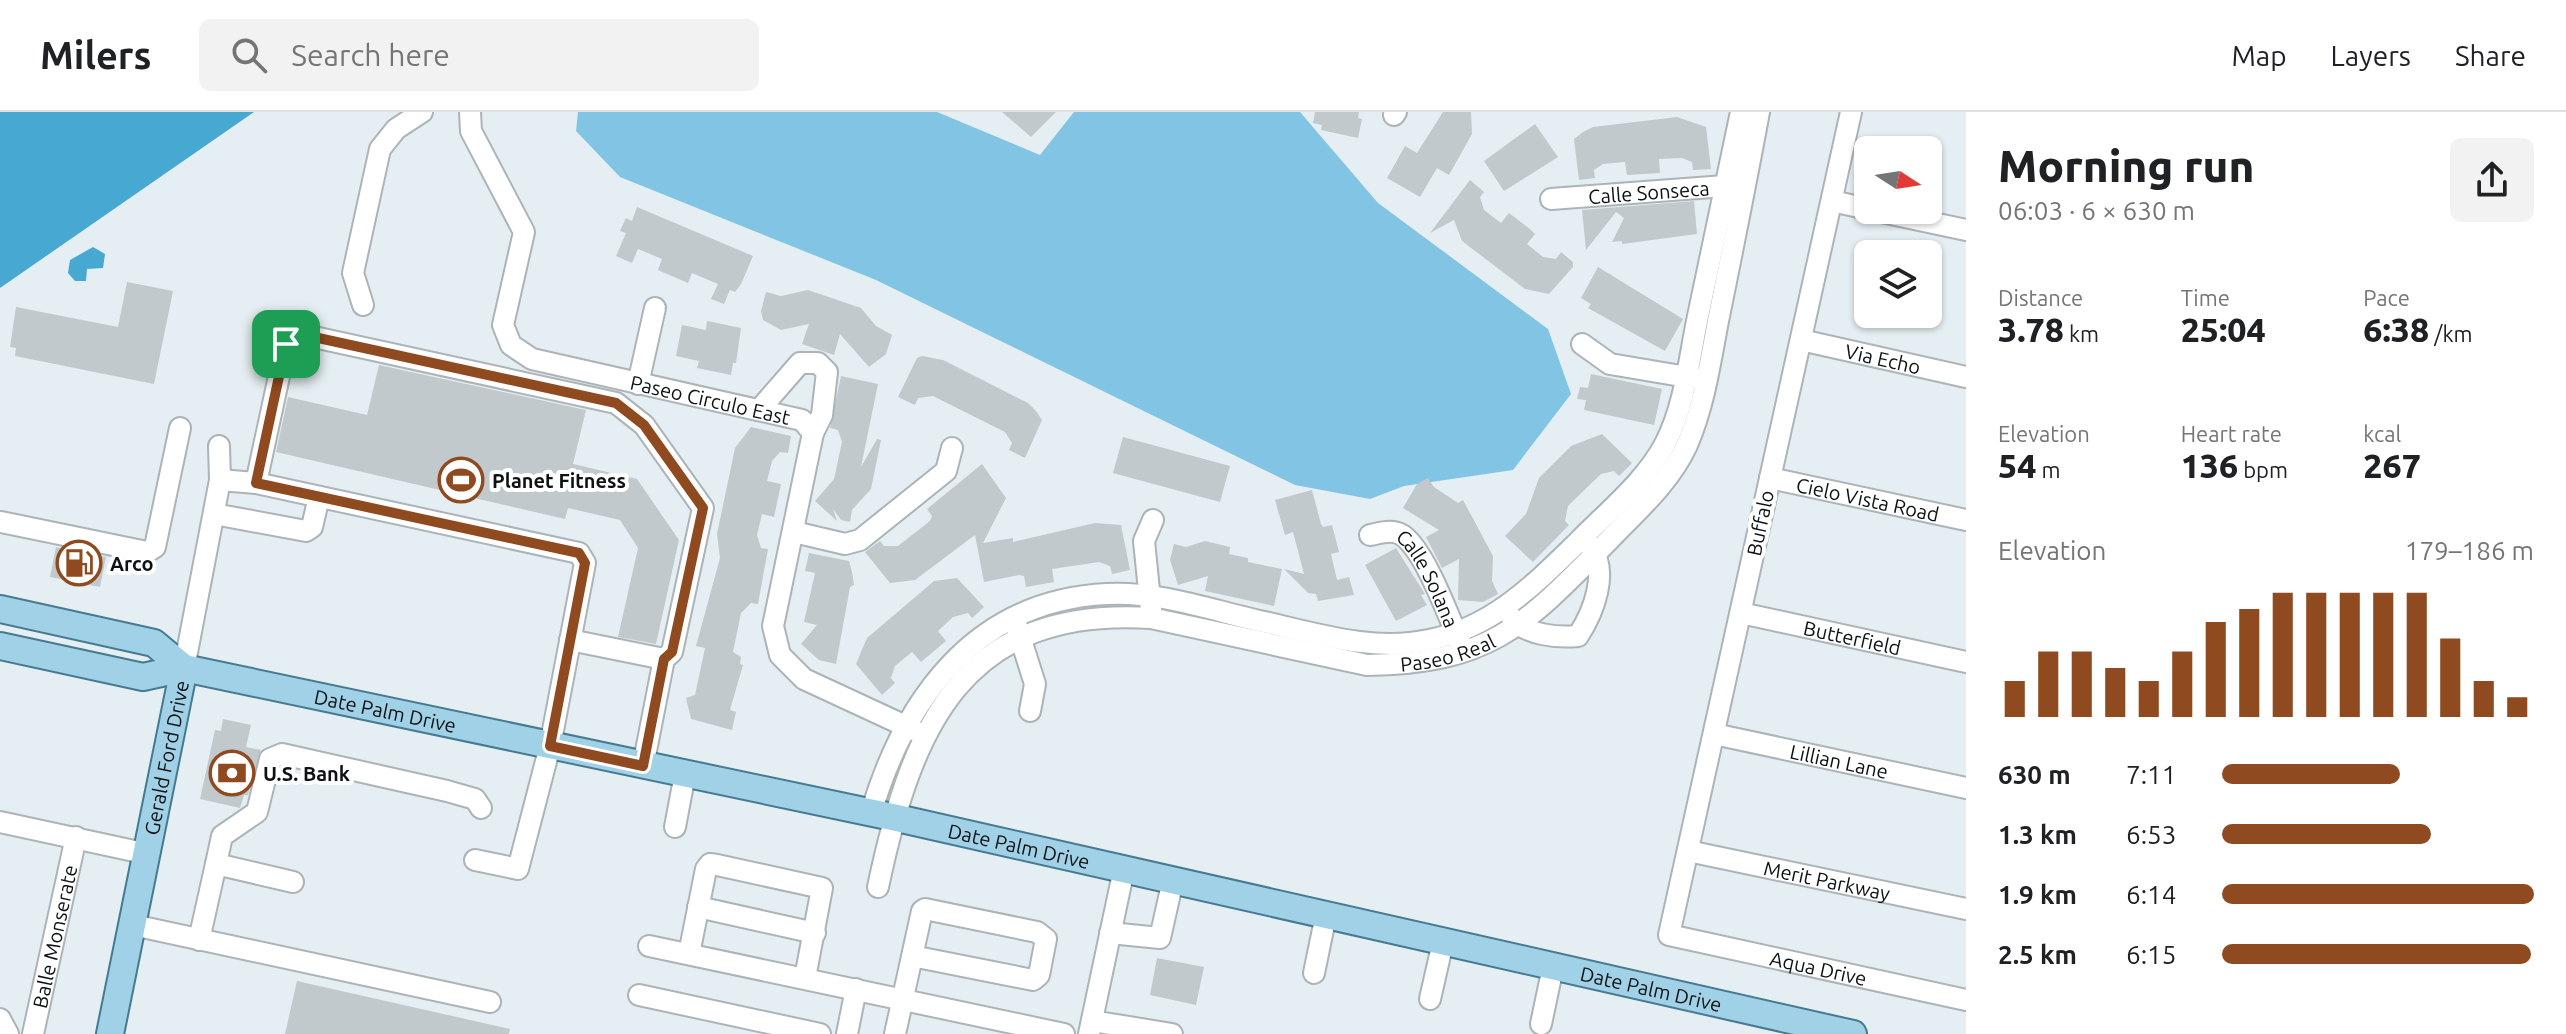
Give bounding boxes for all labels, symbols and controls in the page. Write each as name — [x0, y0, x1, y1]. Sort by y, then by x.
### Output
search box — [199, 19, 759, 91]
icon: search — [227, 33, 271, 77]
text: Milers — [40, 34, 151, 76]
text: Search here — [291, 38, 450, 72]
text: Map — [2231, 40, 2287, 71]
text: Layers — [2331, 40, 2411, 71]
text: Share — [2455, 40, 2526, 71]
north arrow — [1854, 136, 1942, 224]
map controls — [1854, 136, 1942, 328]
button: share — [2450, 138, 2534, 222]
text: Morning run — [1998, 141, 2254, 190]
street label: Calle Sonseca — [1587, 176, 1710, 208]
text: 06:03 · 6 × 630 m — [1998, 196, 2195, 225]
button: layers — [1854, 240, 1942, 328]
text: Distance — [1998, 285, 2083, 310]
text: Time — [2181, 285, 2230, 310]
text: Pace — [2363, 285, 2410, 310]
pin — [252, 310, 320, 378]
text: 3.78 — [1998, 310, 2064, 348]
text: 25:04 — [2181, 310, 2266, 348]
text: 6:38 — [2363, 310, 2429, 348]
text: km — [2064, 321, 2099, 346]
text: /km — [2429, 321, 2473, 346]
icon: arrive — [264, 322, 308, 366]
street label: Via Echo — [1843, 339, 1923, 378]
street label: Paseo Circulo East — [628, 370, 793, 429]
text: Elevation — [1998, 421, 2090, 446]
text: Heart rate — [2181, 421, 2282, 446]
text: kcal — [2363, 421, 2401, 446]
text: 54 — [1998, 446, 2036, 484]
text: 136 — [2181, 446, 2238, 484]
text: 267 — [2363, 446, 2421, 484]
sports icon: Planet Fitness — [437, 456, 485, 504]
text: m — [2036, 457, 2060, 482]
text: bpm — [2238, 457, 2288, 482]
place label: Planet Fitness — [492, 469, 626, 492]
street label: Cielo Vista Road — [1794, 472, 1941, 525]
street label: Buffalo — [1742, 488, 1778, 558]
street label: Calle Solana — [1393, 524, 1464, 631]
text: Elevation — [1998, 536, 2106, 565]
text: 179–186 m — [2405, 536, 2534, 565]
fuel station icon: Arco — [55, 539, 103, 587]
place label: Arco — [110, 552, 154, 575]
street label: Butterfield — [1802, 615, 1903, 659]
street label: Paseo Real — [1399, 629, 1499, 675]
street label: Gerald Ford Drive — [139, 678, 193, 837]
street label: Date Palm Drive — [312, 684, 458, 736]
street label: Lillian Lane — [1788, 739, 1890, 783]
bank icon: U.S. Bank — [208, 749, 256, 797]
text: 630 m — [1998, 760, 2071, 789]
text: 7:11 — [2126, 760, 2176, 789]
place label: U.S. Bank — [263, 762, 350, 785]
street label: Date Palm Drive — [946, 818, 1092, 873]
text: 1.3 km — [1998, 820, 2077, 849]
text: 6:53 — [2126, 820, 2176, 849]
street label: Merit Parkway — [1762, 856, 1893, 904]
street label: Balle Monserate — [28, 862, 81, 1010]
text: 1.9 km — [1998, 880, 2077, 909]
text: 6:14 — [2126, 880, 2176, 909]
text: 2.5 km — [1998, 940, 2077, 969]
text: 6:15 — [2126, 940, 2176, 969]
street label: Aqua Drive — [1768, 946, 1869, 989]
street label: Date Palm Drive — [1578, 961, 1724, 1016]

